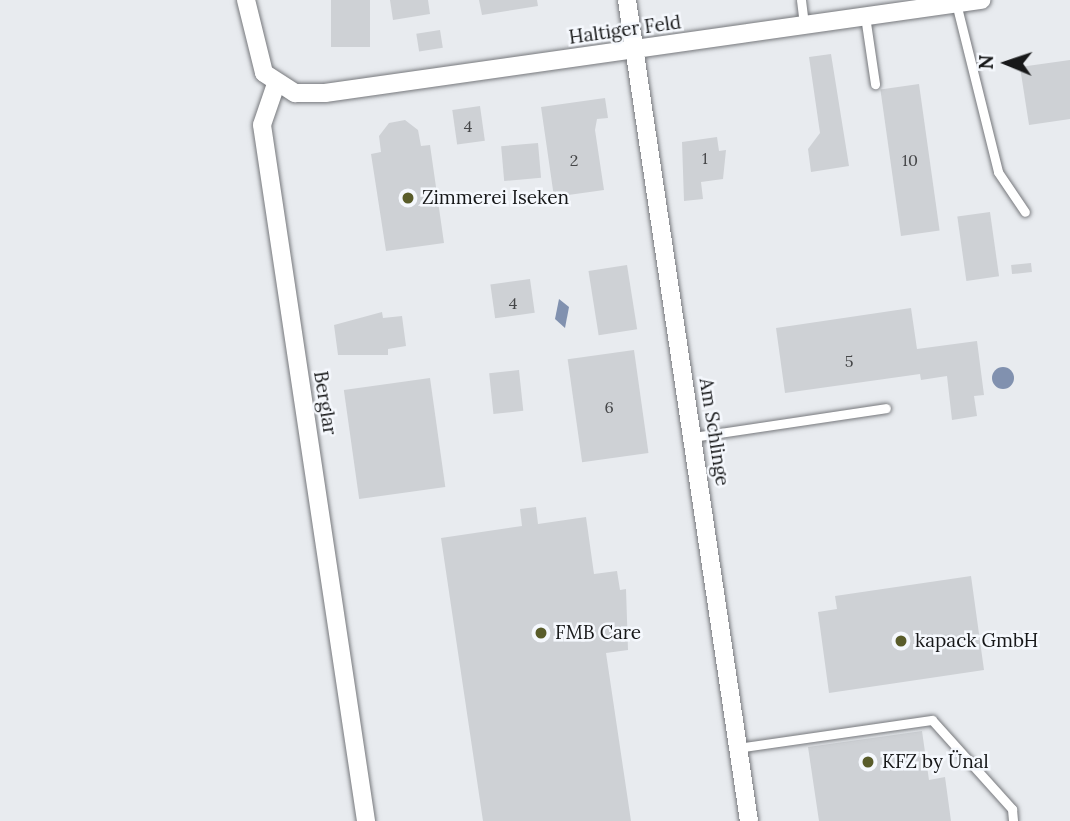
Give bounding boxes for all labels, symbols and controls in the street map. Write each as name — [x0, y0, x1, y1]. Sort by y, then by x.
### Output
street label: Haltiger Feld — [567, 11, 683, 49]
north arrow — [972, 28, 1042, 98]
text: N — [974, 55, 998, 70]
house number: 4 — [464, 116, 472, 136]
house number: 1 — [702, 148, 708, 168]
house number: 2 — [570, 150, 578, 170]
house number: 10 — [902, 150, 918, 170]
place label: Zimmerei Iseken — [422, 187, 569, 209]
marker: Zimmerei Iseken — [400, 190, 416, 206]
house number: 4 — [509, 293, 517, 313]
house number: 5 — [845, 351, 853, 371]
street label: Berglar — [309, 369, 341, 437]
street label: Am Schlinge — [694, 376, 734, 488]
house number: 6 — [604, 397, 614, 417]
place label: FMB Care — [555, 622, 641, 644]
marker: FMB Care — [533, 625, 549, 641]
place label: kapack GmbH — [915, 630, 1038, 652]
marker: kapack GmbH — [893, 633, 909, 649]
place label: KFZ by Ünal — [882, 751, 989, 773]
marker: KFZ by Ünal — [860, 754, 876, 770]

